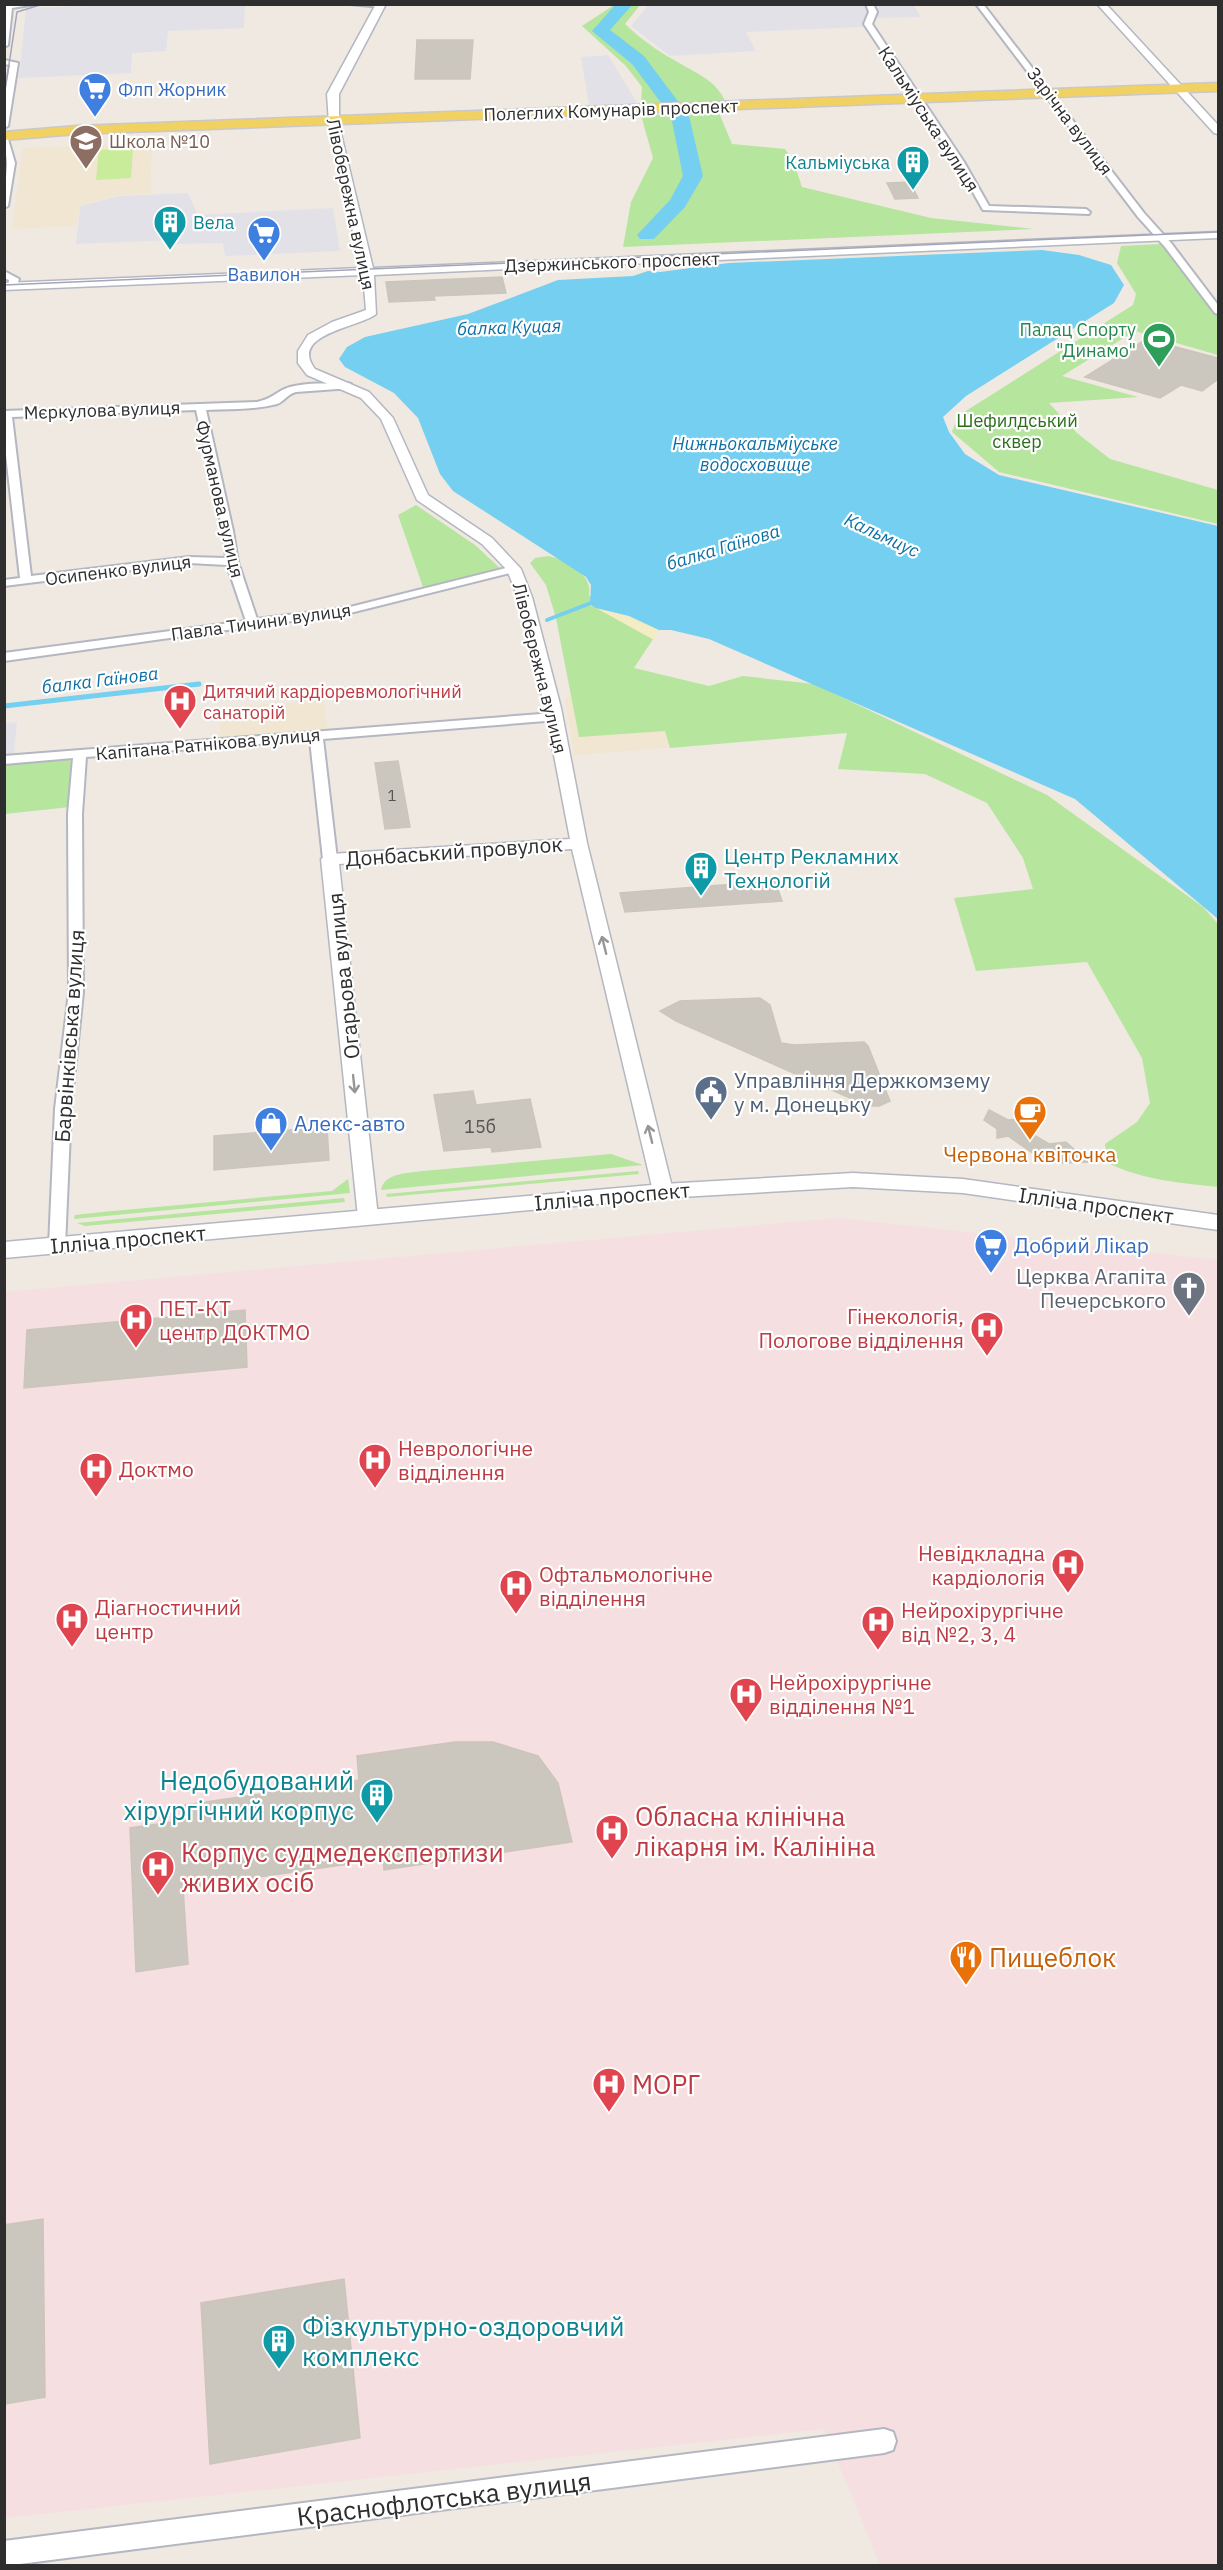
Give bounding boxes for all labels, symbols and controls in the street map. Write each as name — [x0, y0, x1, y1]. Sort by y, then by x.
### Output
street label: Кальміуська вулиця — [873, 42, 985, 196]
street label: Зарічна вулиця — [1022, 63, 1118, 179]
supermarket icon: Флп Жорник — [77, 71, 113, 118]
place label: Флп Жорник — [118, 78, 227, 101]
street label: Полеглих Комунарів проспект — [483, 94, 739, 126]
street label: Лівобережна вулиця — [322, 116, 380, 292]
school or university icon: Школа №10 — [68, 123, 104, 170]
place label: Школа №10 — [109, 130, 210, 153]
building icon: Кальміуська — [895, 144, 931, 191]
place label: Кальміуська — [785, 151, 890, 174]
building icon: Вела — [152, 204, 188, 251]
place label: Вела — [193, 211, 235, 234]
supermarket icon: Вавилон — [246, 215, 282, 262]
street label: Дзержинського проспект — [504, 247, 721, 277]
place label: Вавилон — [228, 263, 300, 286]
water label: балка Куцая — [456, 314, 562, 340]
place label: Палац Спорту "Динамо" — [1019, 318, 1136, 362]
sports icon: Палац Спорту "Динамо" — [1141, 321, 1177, 368]
street label: Мєркулова вулиця — [23, 396, 181, 424]
park label: Шефилдський сквер — [956, 409, 1078, 453]
street label: Фурманова вулиця — [191, 418, 249, 580]
water label: Нижньокальміуське водосховище — [672, 432, 838, 476]
water label: Кальмиус — [841, 508, 923, 562]
water label: балка Гаїнова — [664, 519, 782, 575]
street label: Осипенко вулиця — [44, 550, 192, 590]
street label: Лівобережна вулиця — [508, 580, 572, 756]
street label: Павла Тичини вулиця — [169, 598, 353, 646]
water label: балка Гаїнова — [40, 661, 160, 699]
place label: Дитячий кардіоревмологічний санаторій — [203, 680, 462, 724]
hospital icon: Дитячий кардіоревмологічний санаторій — [162, 683, 198, 730]
street label: Капітана Ратнікова вулиця — [95, 723, 321, 765]
house number: 1 — [387, 786, 397, 805]
street label: Донбаський провулок — [344, 829, 564, 873]
place label: Центр Рекламних Технологій — [724, 842, 899, 894]
building icon: Центр Рекламних Технологій — [683, 850, 719, 897]
street label: Огарьова вулиця — [320, 891, 366, 1061]
street label: Барвінківська вулиця — [48, 929, 90, 1143]
one-way arrow — [597, 936, 609, 955]
place label: Управління Держкомзему у м. Донецьку — [734, 1066, 991, 1118]
one-way arrow — [349, 1074, 360, 1094]
public building icon: Управління Держкомзему у м. Донецьку — [693, 1074, 729, 1121]
cafe icon: Червона квіточка — [1012, 1094, 1048, 1141]
shop icon: Алекс-авто — [253, 1105, 289, 1152]
place label: Алекс-авто — [294, 1109, 405, 1137]
house number: 15б — [464, 1115, 496, 1138]
one-way arrow — [643, 1125, 655, 1144]
place label: Червона квіточка — [943, 1140, 1117, 1168]
street label: Ілліча проспект — [533, 1175, 691, 1217]
street label: Ілліча проспект — [1017, 1180, 1176, 1230]
street label: Ілліча проспект — [49, 1218, 207, 1260]
supermarket icon: Добрий Лікар — [973, 1227, 1009, 1274]
place label: Добрий Лікар — [1014, 1231, 1149, 1259]
place label: Церква Агапіта Печерського — [1016, 1262, 1166, 1314]
church icon: Церква Агапіта Печерського — [1171, 1270, 1207, 1317]
place label: ПЕТ-КТ центр ДОКТМО — [159, 1294, 310, 1346]
hospital icon: ПЕТ-КТ центр ДОКТМО — [118, 1302, 154, 1349]
place label: Гінекологія, Пологове відділення — [758, 1302, 964, 1354]
hospital icon: Гінекологія, Пологове відділення — [969, 1310, 1005, 1357]
place label: Неврологічне відділення — [398, 1434, 533, 1486]
hospital icon: Неврологічне відділення — [357, 1442, 393, 1489]
hospital icon: Доктмо — [78, 1451, 114, 1498]
place label: Доктмо — [119, 1455, 194, 1483]
place label: Невідкладна кардіологія — [918, 1539, 1045, 1591]
hospital icon: Невідкладна кардіологія — [1050, 1547, 1086, 1594]
place label: Офтальмологічне відділення — [539, 1560, 713, 1612]
hospital icon: Офтальмологічне відділення — [498, 1568, 534, 1615]
place label: Діагностичний центр — [95, 1593, 241, 1645]
place label: Нейрохірургічне від №2, 3, 4 — [901, 1596, 1064, 1648]
hospital icon: Діагностичний центр — [54, 1601, 90, 1648]
hospital icon: Нейрохірургічне від №2, 3, 4 — [860, 1604, 896, 1651]
place label: Нейрохірургічне відділення №1 — [769, 1668, 932, 1720]
hospital icon: Нейрохірургічне відділення №1 — [728, 1676, 764, 1723]
place label: Недобудований хірургічний корпус — [123, 1763, 354, 1827]
building icon: Недобудований хірургічний корпус — [359, 1777, 395, 1824]
place label: Обласна клінічна лікарня ім. Калініна — [635, 1799, 876, 1863]
hospital icon: Обласна клінічна лікарня ім. Калініна — [594, 1813, 630, 1860]
place label: Корпус судмедекспертизи живих осіб — [181, 1835, 504, 1899]
hospital icon: Корпус судмедекспертизи живих осіб — [140, 1849, 176, 1896]
restaurant icon: Пищеблок — [948, 1939, 984, 1986]
place label: Пищеблок — [989, 1940, 1116, 1974]
hospital icon: МОРГ — [591, 2066, 627, 2113]
place label: МОРГ — [632, 2067, 700, 2101]
place label: Фізкультурно-оздоровчий комплекс — [302, 2309, 624, 2373]
building icon: Фізкультурно-оздоровчий комплекс — [261, 2323, 297, 2370]
street label: Краснофлотська вулиця — [295, 2463, 593, 2533]

